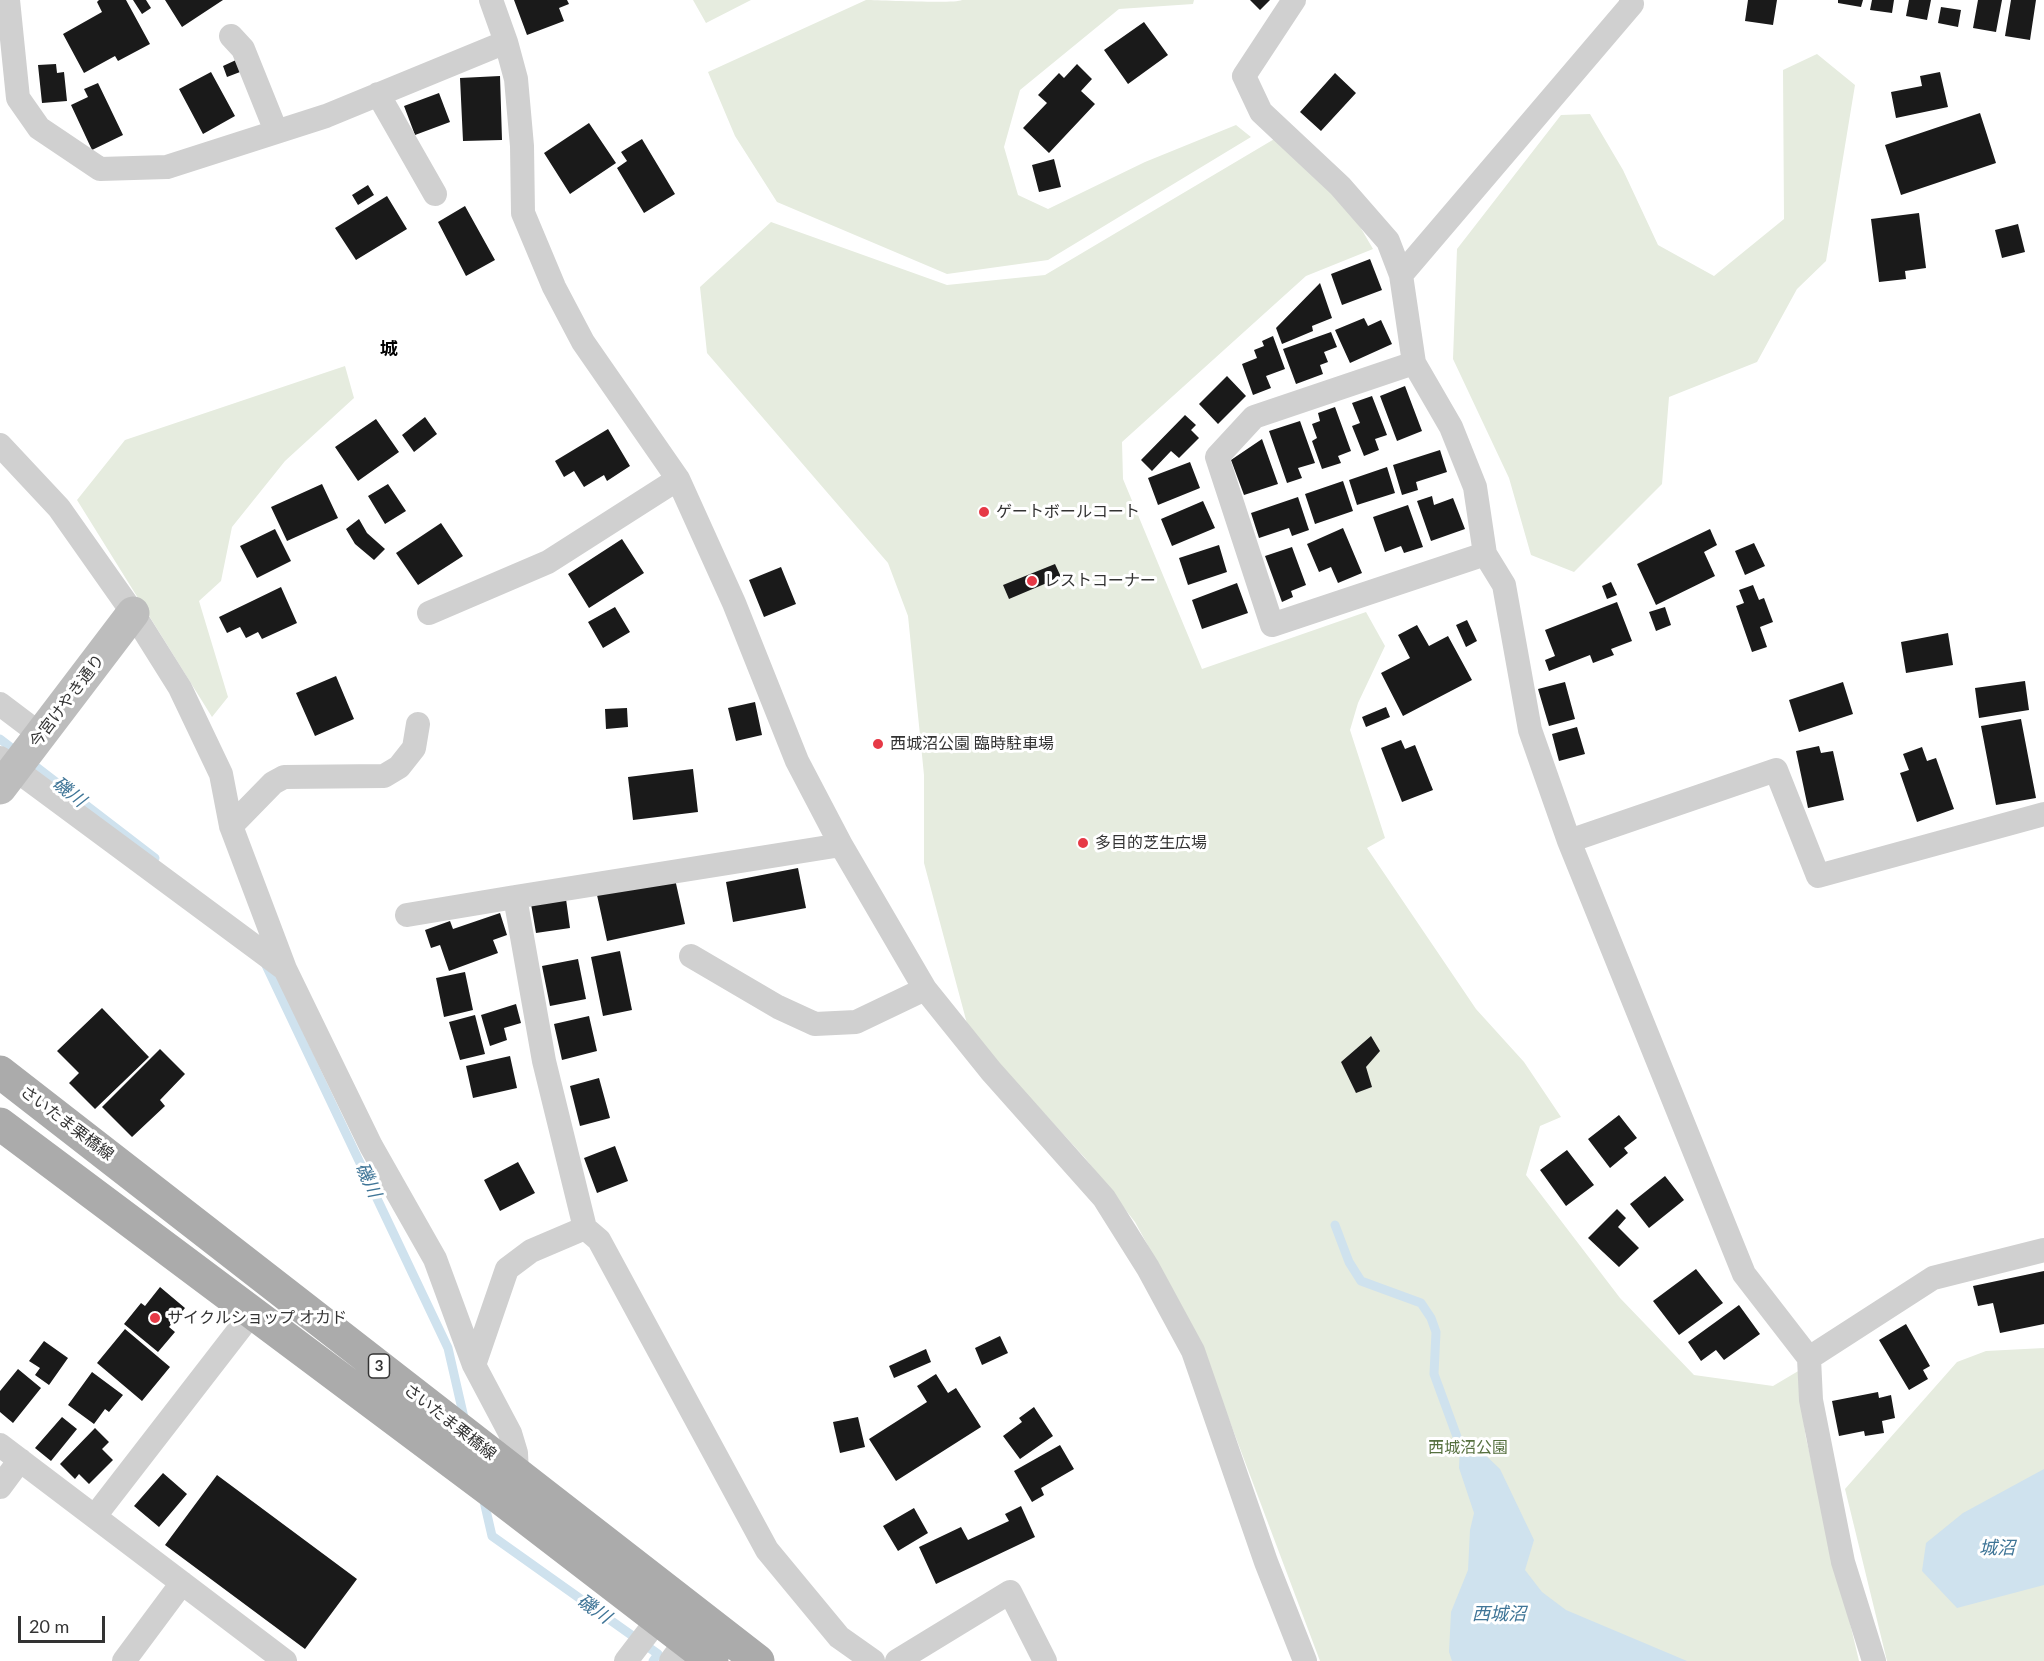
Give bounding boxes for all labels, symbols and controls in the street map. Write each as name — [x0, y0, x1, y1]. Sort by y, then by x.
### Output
district label: 城 — [380, 338, 398, 360]
place label: ゲートボールコート — [996, 502, 1140, 522]
marker: ゲートボールコート — [977, 505, 991, 519]
place label: レストコーナー — [1044, 571, 1156, 591]
marker: レストコーナー — [1025, 574, 1039, 588]
street label: 今宮けやき通り — [26, 650, 108, 752]
place label: 西城沼公園 臨時駐車場 — [890, 734, 1054, 754]
marker: 西城沼公園 臨時駐車場 — [871, 737, 885, 751]
water label: 磯川 — [48, 772, 90, 812]
place label: 多目的芝生広場 — [1095, 833, 1207, 853]
marker: 多目的芝生広場 — [1076, 836, 1090, 850]
street label: さいたま栗橋線 — [16, 1082, 118, 1164]
water label: 磯川 — [351, 1159, 385, 1201]
place label: サイクルショップ オカド — [167, 1308, 347, 1328]
marker: サイクルショップ オカド — [148, 1311, 162, 1325]
road number: 3 — [368, 1354, 389, 1378]
street label: さいたま栗橋線 — [400, 1380, 500, 1464]
park label: 西城沼公園 — [1428, 1438, 1508, 1458]
water label: 城沼 — [1979, 1537, 2015, 1559]
water label: 磯川 — [573, 1590, 615, 1628]
water label: 西城沼 — [1472, 1603, 1526, 1625]
scale bar — [21, 1604, 108, 1642]
text: 20 m — [29, 1615, 69, 1637]

